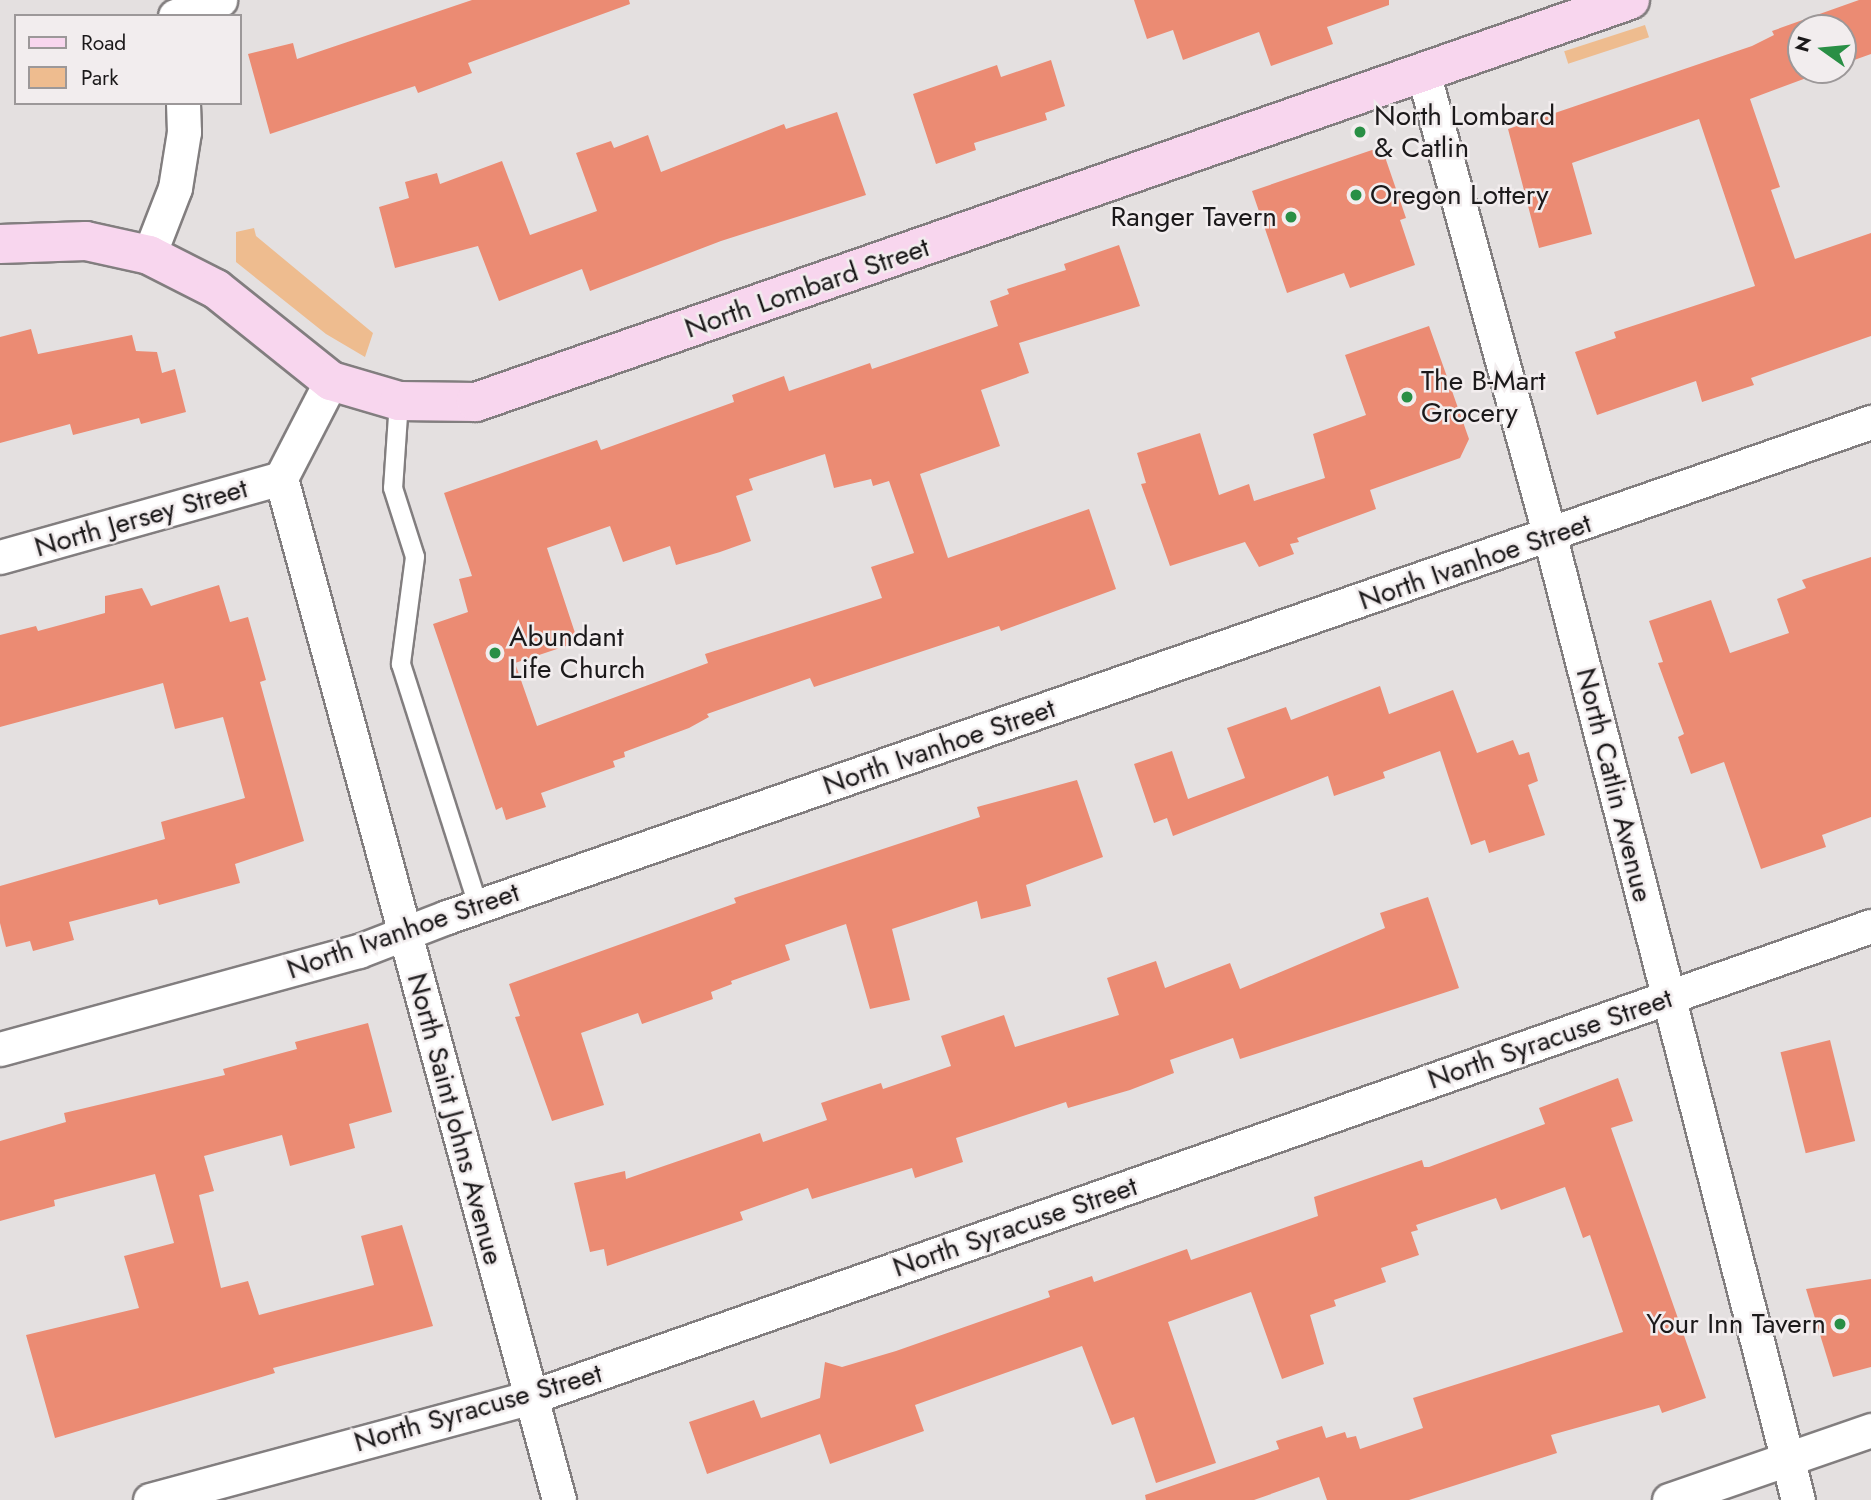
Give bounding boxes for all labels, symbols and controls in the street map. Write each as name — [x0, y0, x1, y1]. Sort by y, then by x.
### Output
legend — [14, 14, 242, 105]
north arrow — [1787, 14, 1857, 84]
text: Road — [81, 28, 126, 58]
text: N — [1788, 33, 1818, 55]
text: Park — [81, 63, 118, 93]
place label: North Lombard & Catlin — [1374, 99, 1555, 165]
marker: North Lombard & Catlin — [1352, 124, 1368, 140]
place label: Oregon Lottery — [1370, 178, 1549, 212]
marker: Oregon Lottery — [1348, 187, 1364, 203]
place label: Ranger Tavern — [1111, 200, 1277, 234]
marker: Ranger Tavern — [1283, 209, 1299, 225]
street label: North Lombard Street — [680, 230, 934, 346]
place label: The B-Mart Grocery — [1421, 364, 1546, 430]
marker: The B-Mart Grocery — [1399, 389, 1415, 405]
street label: North Jersey Street — [31, 472, 251, 564]
street label: North Ivanhoe Street — [1354, 506, 1596, 618]
place label: Abundant Life Church — [509, 620, 646, 686]
marker: Abundant Life Church — [487, 645, 503, 661]
street label: North Catlin Avenue — [1569, 665, 1659, 905]
street label: North Ivanhoe Street — [818, 691, 1060, 803]
street label: North Ivanhoe Street — [282, 875, 524, 987]
street label: North Saint Johns Avenue — [400, 969, 510, 1269]
street label: North Syracuse Street — [1423, 981, 1677, 1097]
street label: North Syracuse Street — [888, 1169, 1142, 1285]
place label: Your Inn Tavern — [1646, 1307, 1826, 1341]
marker: Your Inn Tavern — [1832, 1316, 1848, 1332]
street label: North Syracuse Street — [350, 1357, 606, 1459]

